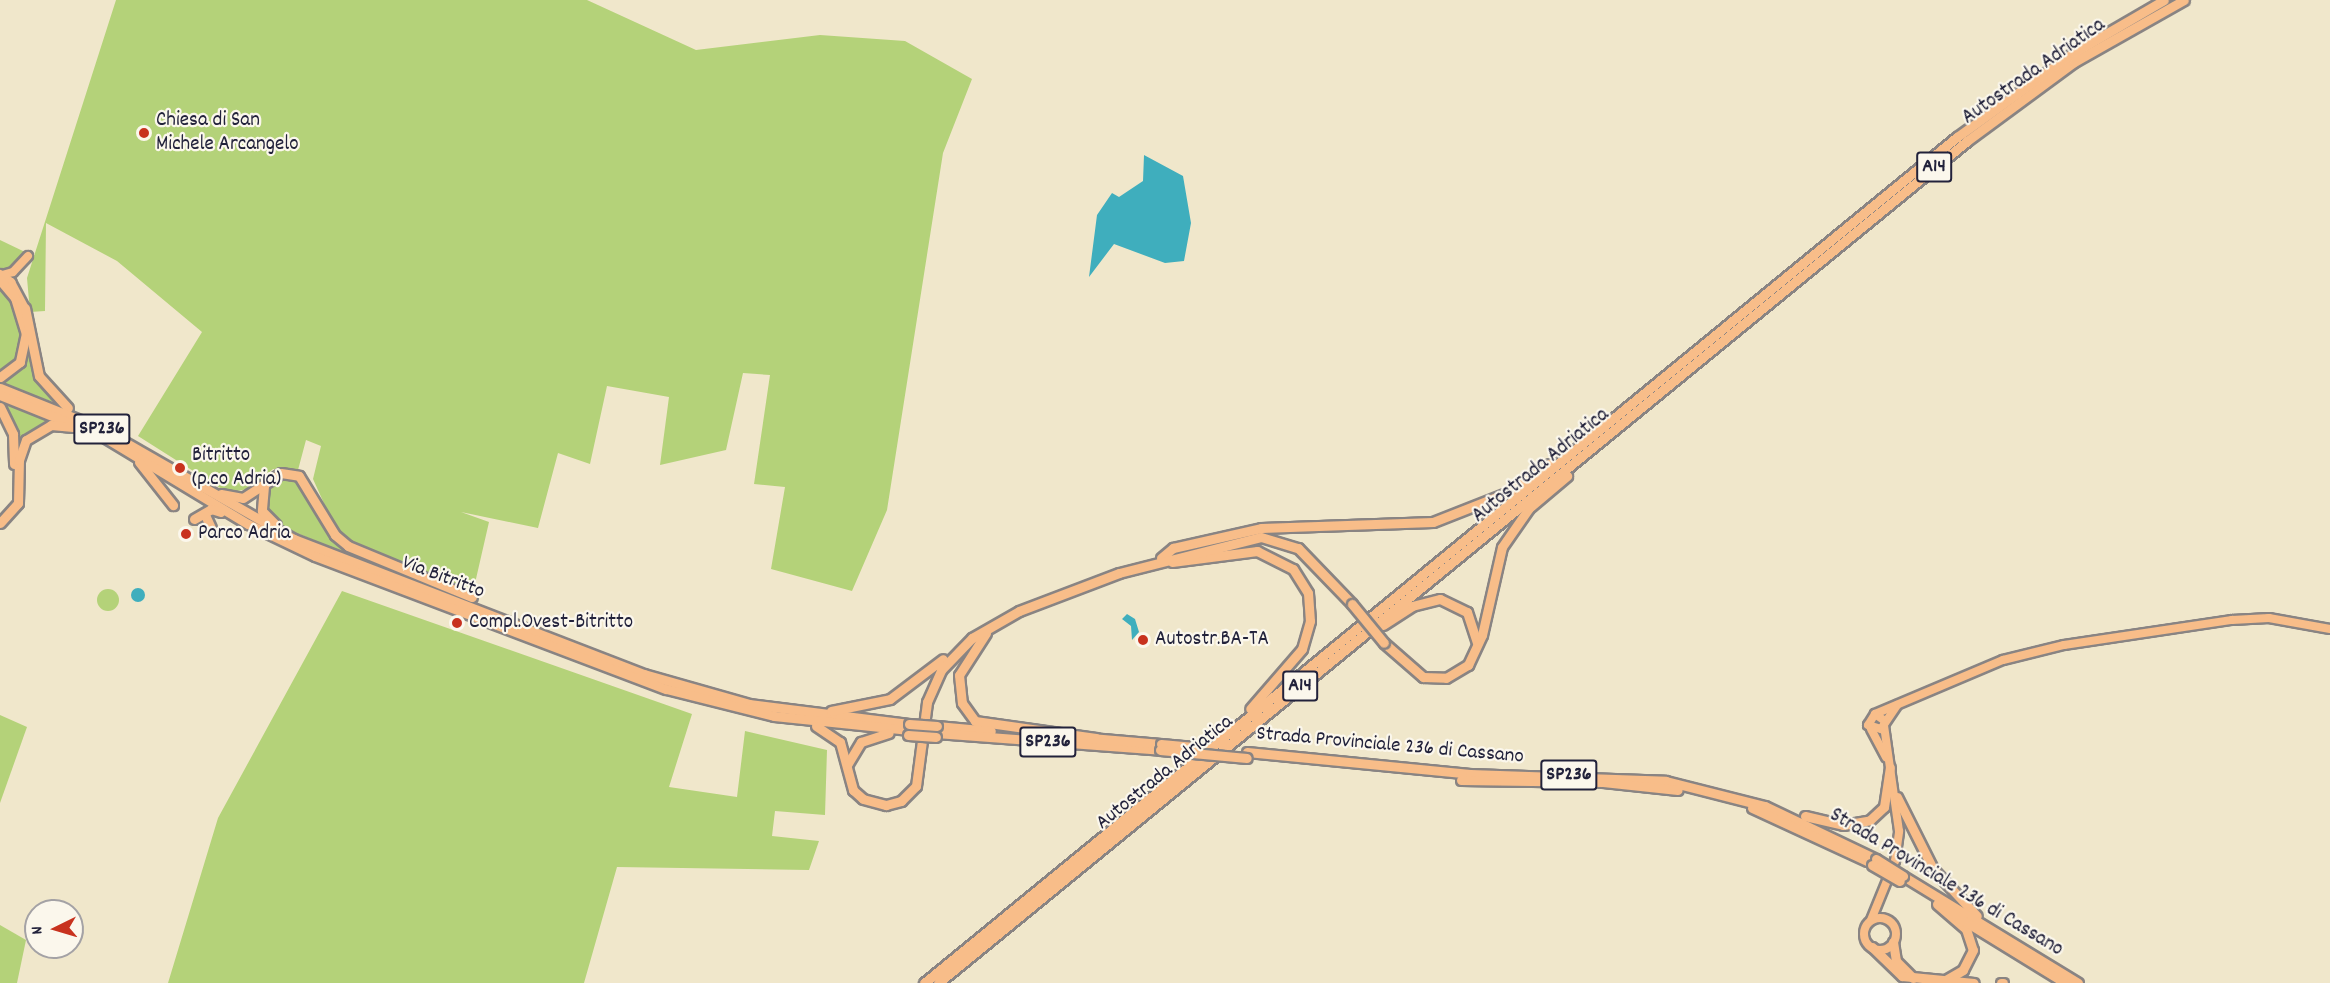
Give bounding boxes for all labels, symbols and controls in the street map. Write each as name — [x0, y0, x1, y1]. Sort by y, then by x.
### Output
street label: Autostrada Adriatica — [1958, 13, 2110, 131]
place label: Chiesa di San Michele Arcangelo — [156, 108, 299, 158]
marker: Chiesa di San Michele Arcangelo — [137, 126, 151, 140]
road number: A14 — [1916, 150, 1952, 184]
street label: Autostrada Adriatica — [1467, 403, 1615, 529]
road number: SP236 — [72, 412, 132, 446]
place label: Bitritto (p.co Adria) — [192, 443, 281, 493]
marker: Bitritto (p.co Adria) — [173, 461, 187, 475]
place label: Parco Adria — [198, 521, 291, 547]
marker: Parco Adria — [179, 527, 193, 541]
street label: Via Bitritto — [398, 551, 488, 605]
place label: Compl.Ovest-Bitritto — [469, 610, 633, 636]
marker: Compl.Ovest-Bitritto — [450, 616, 464, 630]
place label: Autostr.BA-TA — [1155, 627, 1269, 653]
marker: Autostr.BA-TA — [1136, 633, 1150, 647]
road number: A14 — [1282, 669, 1318, 703]
street label: Autostrada Adriatica — [1091, 710, 1239, 836]
street label: Strada Provinciale 236 di Cassano — [1255, 722, 1525, 770]
road number: SP236 — [1018, 725, 1078, 759]
road number: SP236 — [1539, 758, 1599, 792]
street label: Strada Provinciale 236 di Cassano — [1825, 803, 2067, 963]
north arrow — [24, 899, 84, 959]
text: N — [26, 925, 49, 935]

